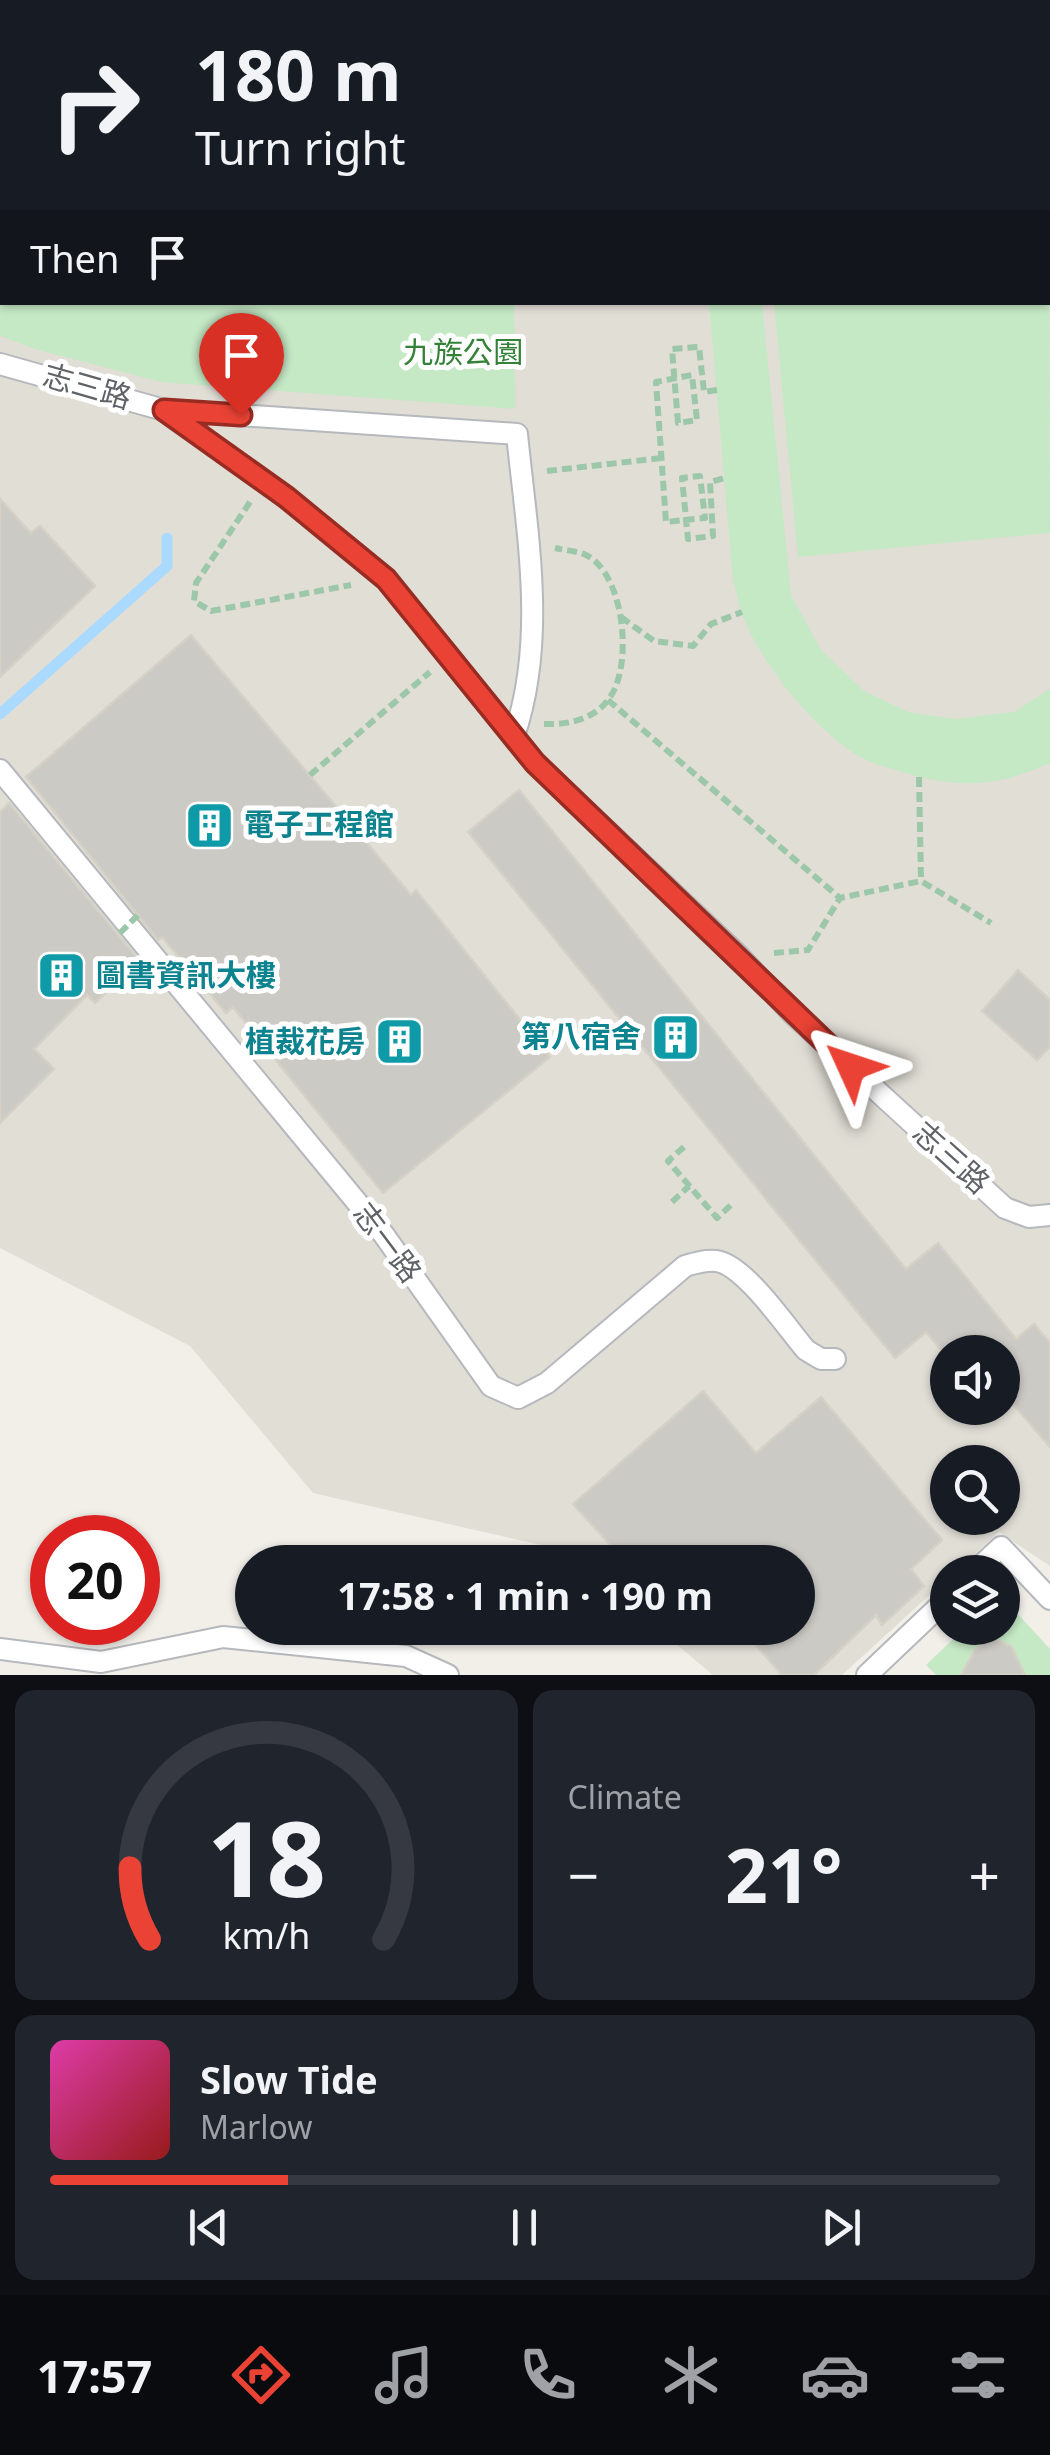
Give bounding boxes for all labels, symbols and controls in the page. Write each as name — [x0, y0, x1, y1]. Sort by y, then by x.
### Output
text: 180 m — [195, 26, 402, 122]
icon: right — [30, 40, 160, 170]
text: Turn right — [195, 117, 406, 178]
icon: arrive — [140, 230, 195, 285]
text: Then — [30, 232, 120, 284]
pin — [199, 313, 284, 416]
icon: arrive — [214, 328, 269, 383]
park label: 九族公園 — [403, 331, 523, 372]
street label: 志三路 — [39, 353, 136, 418]
building icon: 電子工程館 — [183, 799, 235, 851]
place label: 電子工程館 — [244, 803, 394, 844]
building icon: 圖書資訊大樓 — [35, 950, 87, 1002]
place label: 圖書資訊大樓 — [96, 954, 276, 995]
building icon: 第八宿舍 — [650, 1011, 702, 1063]
place label: 第八宿舍 — [521, 1015, 641, 1056]
position arrow — [799, 1015, 903, 1119]
building icon: 植裁花房 — [374, 1016, 426, 1068]
place label: 植裁花房 — [245, 1020, 365, 1061]
street label: 志三路 — [905, 1112, 999, 1202]
street label: 志一路 — [345, 1194, 432, 1290]
map controls — [930, 1335, 1020, 1645]
button: sound — [930, 1335, 1020, 1425]
button: search — [930, 1445, 1020, 1535]
speed limit sign: 20 — [30, 1515, 160, 1645]
button: layers — [930, 1555, 1020, 1645]
text: 17:58 · 1 min · 190 m — [337, 1569, 713, 1621]
text: Climate — [568, 1775, 682, 1818]
text: 18 — [207, 1786, 326, 1927]
text: 21° — [725, 1823, 843, 1925]
text: − — [568, 1837, 599, 1912]
text: + — [969, 1837, 1000, 1912]
text: km/h — [222, 1911, 310, 1959]
text: Slow Tide — [200, 2053, 378, 2105]
text: Marlow — [200, 2105, 312, 2148]
icon: previous — [181, 2200, 236, 2255]
icon: pause — [497, 2200, 552, 2255]
icon: next — [814, 2200, 869, 2255]
icon: directions — [226, 2340, 296, 2410]
icon: music — [369, 2340, 439, 2410]
icon: phone — [513, 2340, 583, 2410]
icon: climate — [656, 2340, 726, 2410]
icon: car — [800, 2340, 870, 2410]
icon: filters — [943, 2340, 1013, 2410]
text: 17:57 — [37, 2345, 152, 2406]

